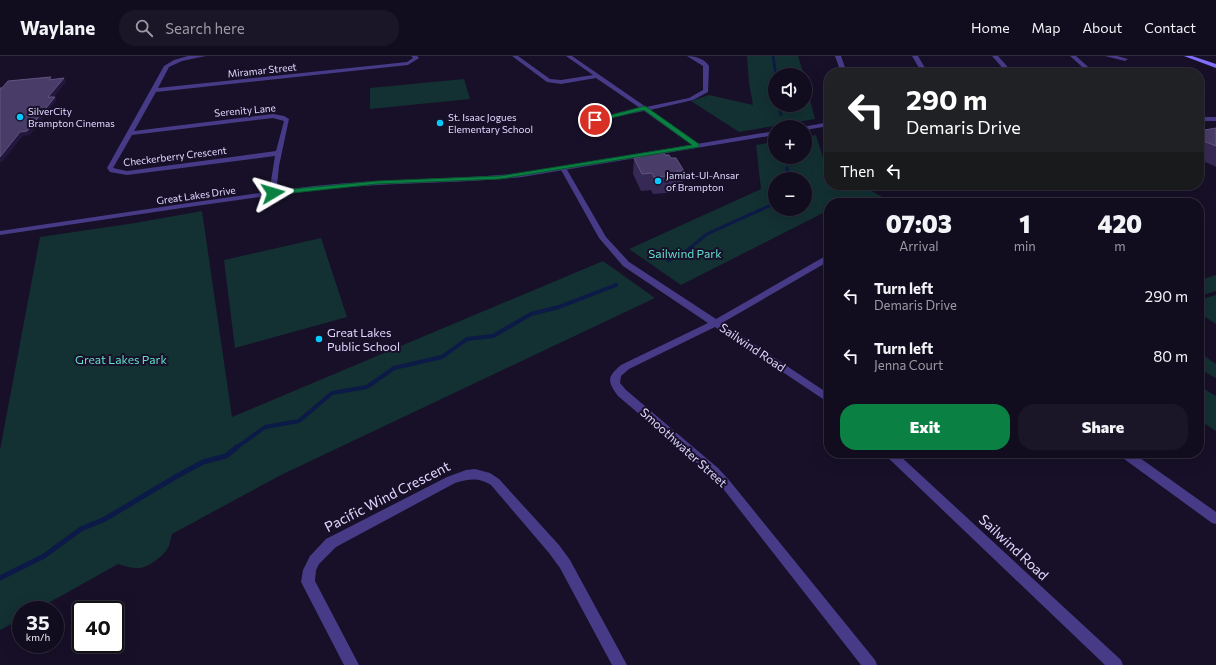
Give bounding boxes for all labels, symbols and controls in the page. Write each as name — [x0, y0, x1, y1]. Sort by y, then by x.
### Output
search box — [119, 10, 399, 46]
text: Waylane — [20, 16, 95, 39]
icon: search — [133, 17, 155, 39]
text: Search here — [165, 19, 245, 37]
text: Home — [971, 19, 1010, 36]
text: Map — [1032, 19, 1060, 36]
text: About — [1082, 19, 1122, 36]
text: Contact — [1144, 19, 1196, 36]
street label: Miramar Street — [227, 60, 297, 80]
map controls — [768, 68, 812, 216]
button: sound — [768, 68, 812, 112]
text: 290 m — [906, 82, 987, 116]
icon: left — [840, 84, 892, 136]
street label: Serenity Lane — [214, 101, 276, 119]
pin — [578, 103, 612, 137]
place label: SilverCity Brampton Cinemas — [28, 105, 115, 129]
icon: arrive — [584, 109, 606, 131]
place label: St. Isaac Jogues Elementary School — [448, 111, 533, 135]
marker: SilverCity Brampton Cinemas — [15, 112, 25, 122]
text: Demaris Drive — [906, 116, 1021, 138]
marker: St. Isaac Jogues Elementary School — [435, 118, 445, 128]
button: + — [768, 120, 812, 164]
street label: Checkerberry Crescent — [123, 144, 227, 168]
icon: left — [883, 160, 905, 182]
text: Then — [840, 162, 875, 180]
place label: Jamiat-Ul-Ansar of Brampton — [666, 169, 739, 193]
position arrow — [252, 172, 294, 214]
button: − — [768, 172, 812, 216]
marker: Jamiat-Ul-Ansar of Brampton — [653, 176, 663, 186]
street label: Great Lakes Drive — [156, 184, 236, 206]
text: 07:03 — [886, 209, 952, 238]
text: 1 — [1019, 209, 1030, 238]
text: 420 — [1098, 209, 1142, 238]
text: Arrival — [899, 238, 939, 254]
text: min — [1014, 238, 1036, 254]
text: m — [1114, 238, 1126, 254]
park label: Sailwind Park — [648, 246, 722, 260]
text: Turn left — [874, 279, 933, 297]
icon: left — [840, 285, 862, 307]
text: 290 m — [1145, 287, 1188, 305]
text: Demaris Drive — [874, 297, 957, 313]
street label: Sailwind Road — [717, 320, 789, 374]
place label: Great Lakes Public School — [327, 325, 400, 353]
marker: Great Lakes Public School — [314, 334, 324, 344]
text: Turn left — [874, 339, 933, 357]
icon: left — [840, 345, 862, 367]
text: 80 m — [1153, 347, 1188, 365]
park label: Great Lakes Park — [75, 352, 167, 366]
text: Jenna Court — [874, 357, 943, 373]
button: Exit — [840, 404, 1010, 450]
button: Share — [1018, 404, 1188, 450]
street label: Smoothwater Street — [638, 405, 730, 490]
street label: Pacific Wind Crescent — [321, 457, 453, 535]
street label: Sailwind Road — [976, 510, 1052, 584]
speed limit sign: 40 — [72, 601, 124, 653]
text: 35 — [26, 610, 50, 634]
text: km/h — [26, 631, 50, 643]

